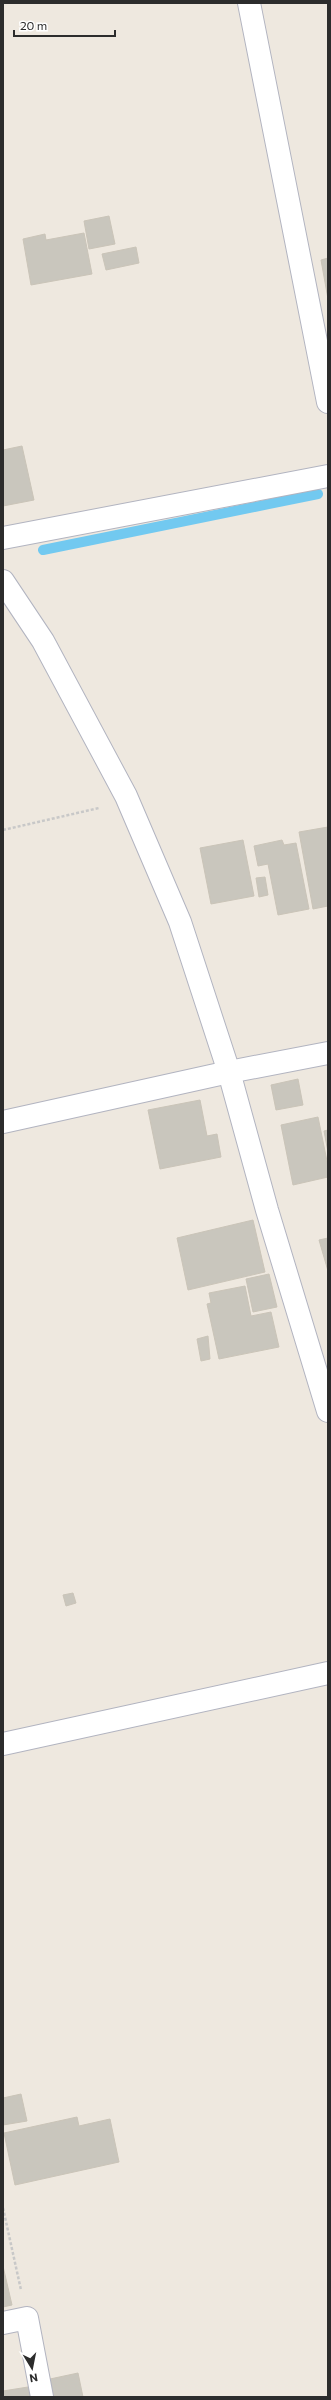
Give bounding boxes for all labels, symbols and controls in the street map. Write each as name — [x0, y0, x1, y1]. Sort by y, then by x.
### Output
scale bar — [14, 12, 115, 38]
text: 20 m — [20, 18, 47, 32]
north arrow — [12, 2348, 52, 2388]
text: N — [29, 2371, 39, 2385]

